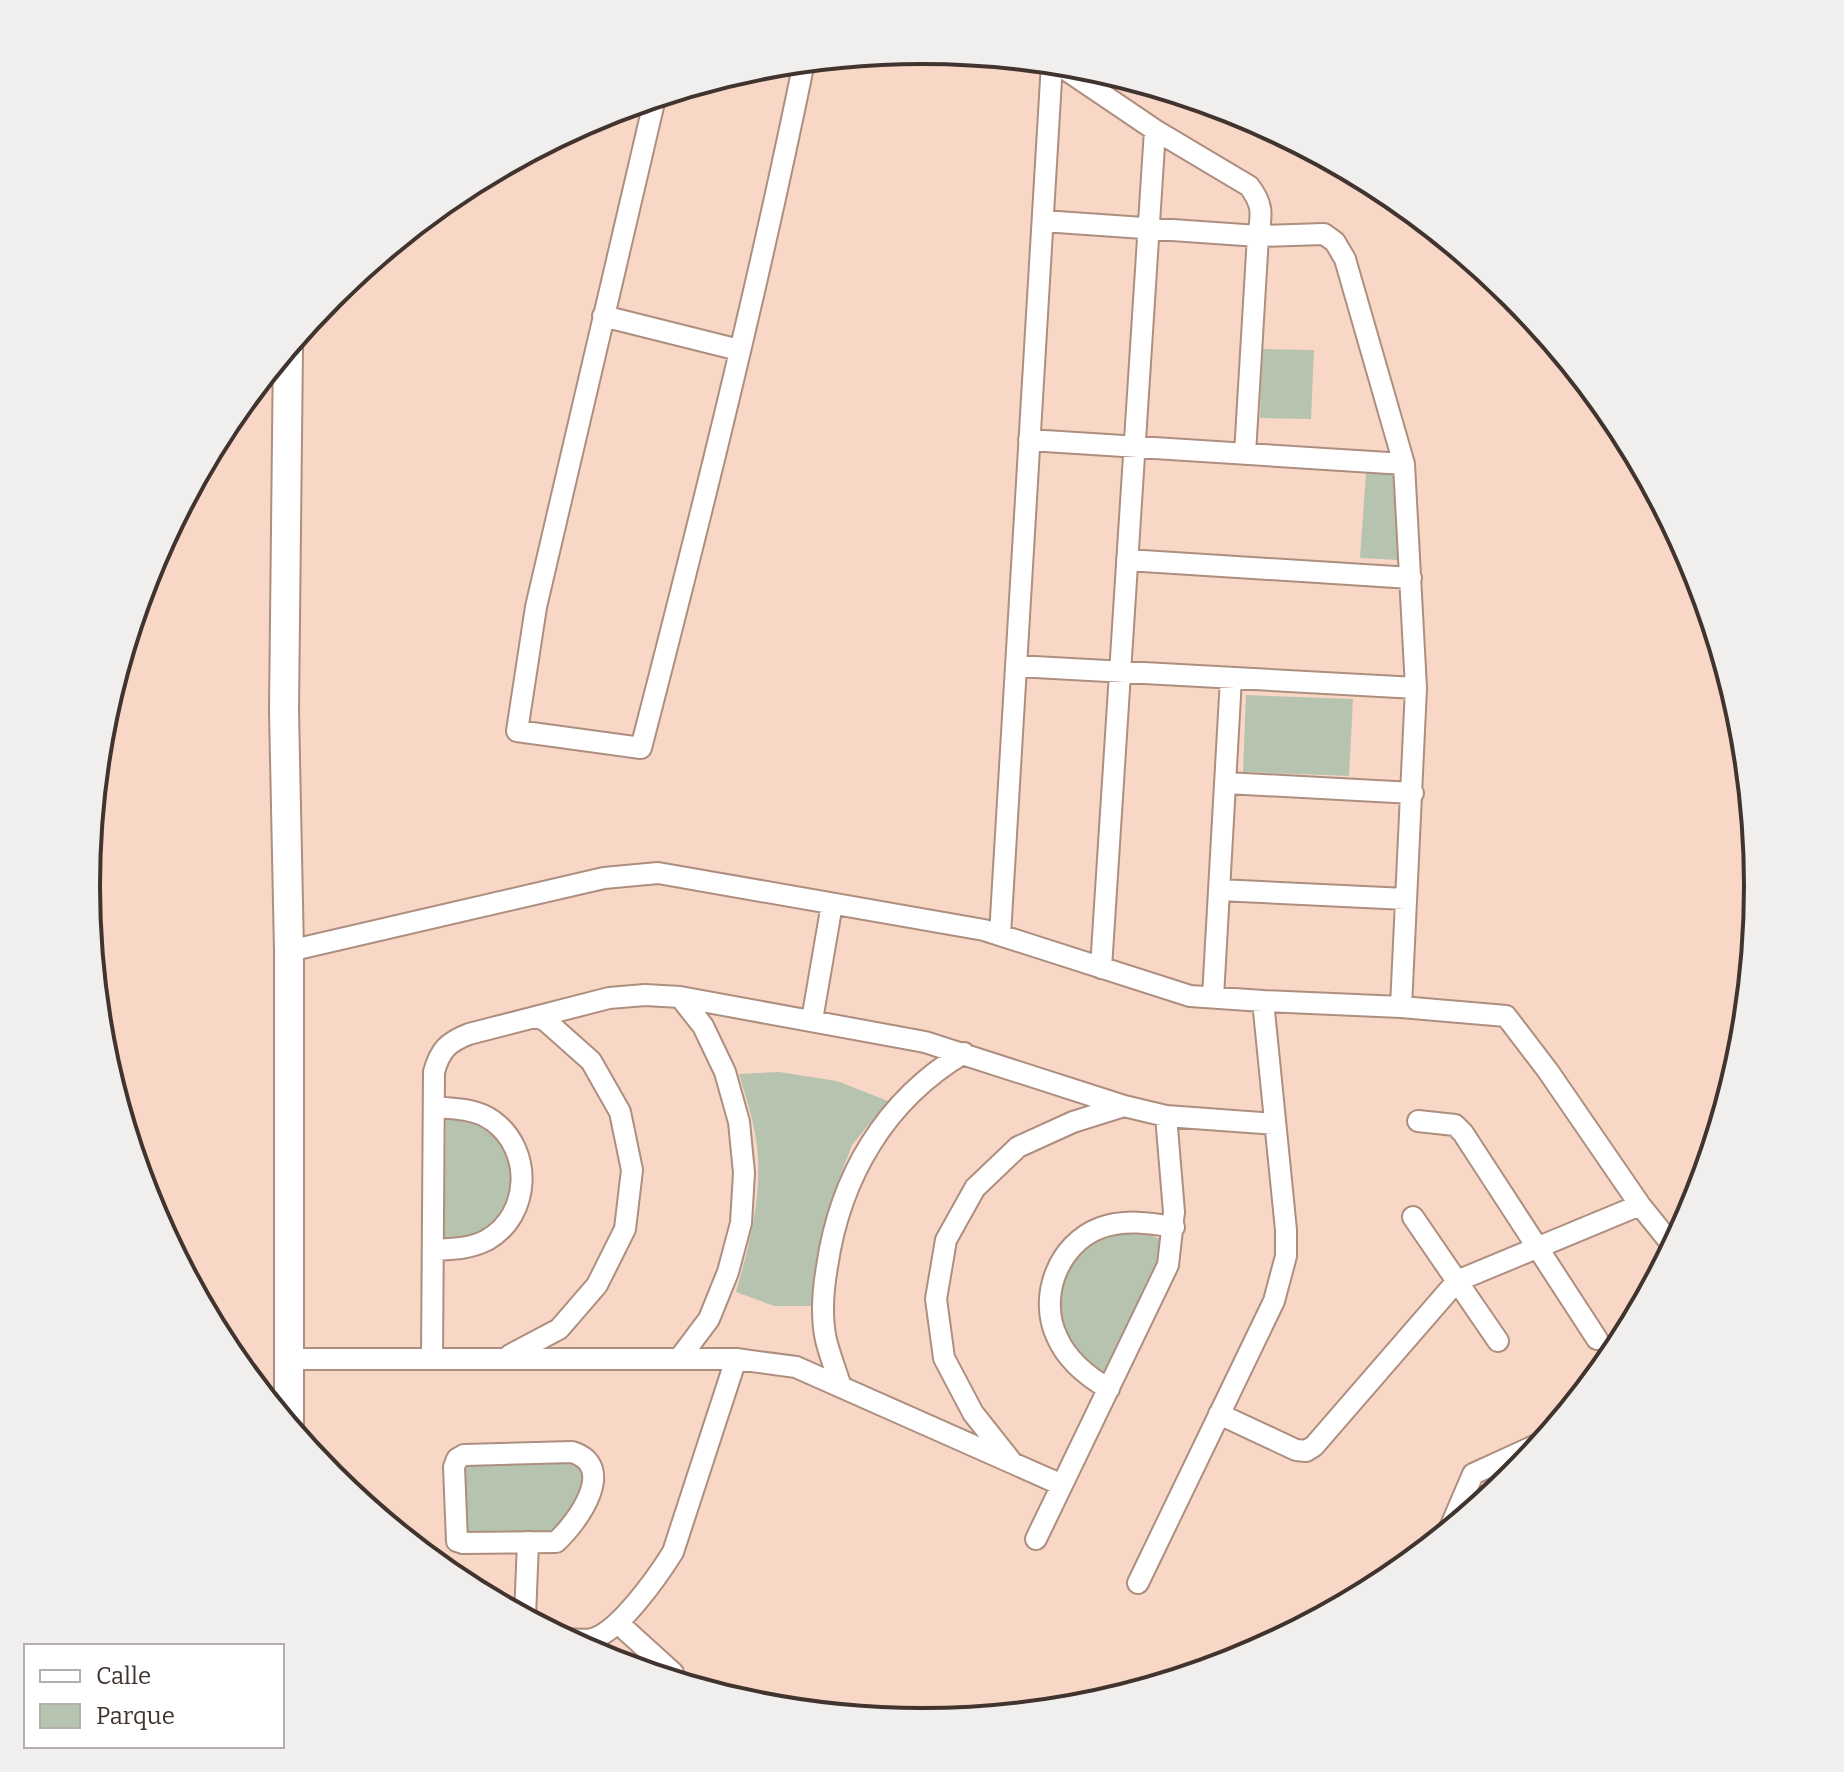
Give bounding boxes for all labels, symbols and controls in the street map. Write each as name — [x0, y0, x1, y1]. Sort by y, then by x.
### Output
legend — [24, 1644, 284, 1748]
text: Calle — [96, 1662, 151, 1690]
text: Parque — [96, 1702, 175, 1730]

